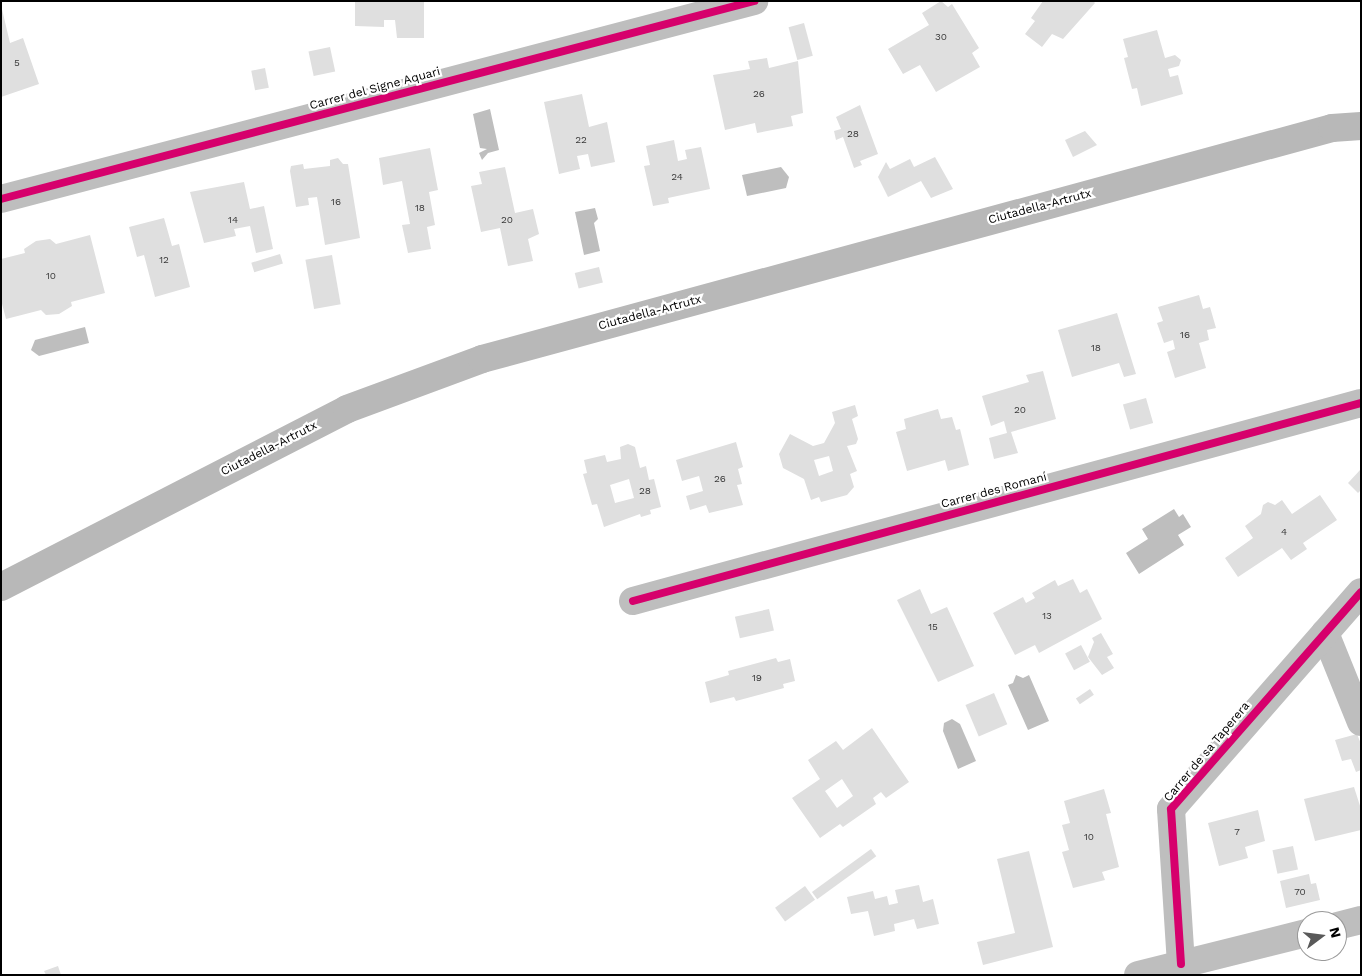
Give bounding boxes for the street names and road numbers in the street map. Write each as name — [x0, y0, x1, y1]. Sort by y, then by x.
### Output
street label: Carrer del Signe Aquari — [307, 64, 443, 114]
street label: Ciutadella-Artrutx — [987, 186, 1093, 228]
street label: Ciutadella-Artrutx — [597, 292, 703, 334]
street label: Ciutadella-Artrutx — [218, 418, 320, 480]
street label: Carrer des Romaní — [939, 470, 1049, 512]
street label: Carrer de sa Taperera — [1161, 699, 1253, 805]

